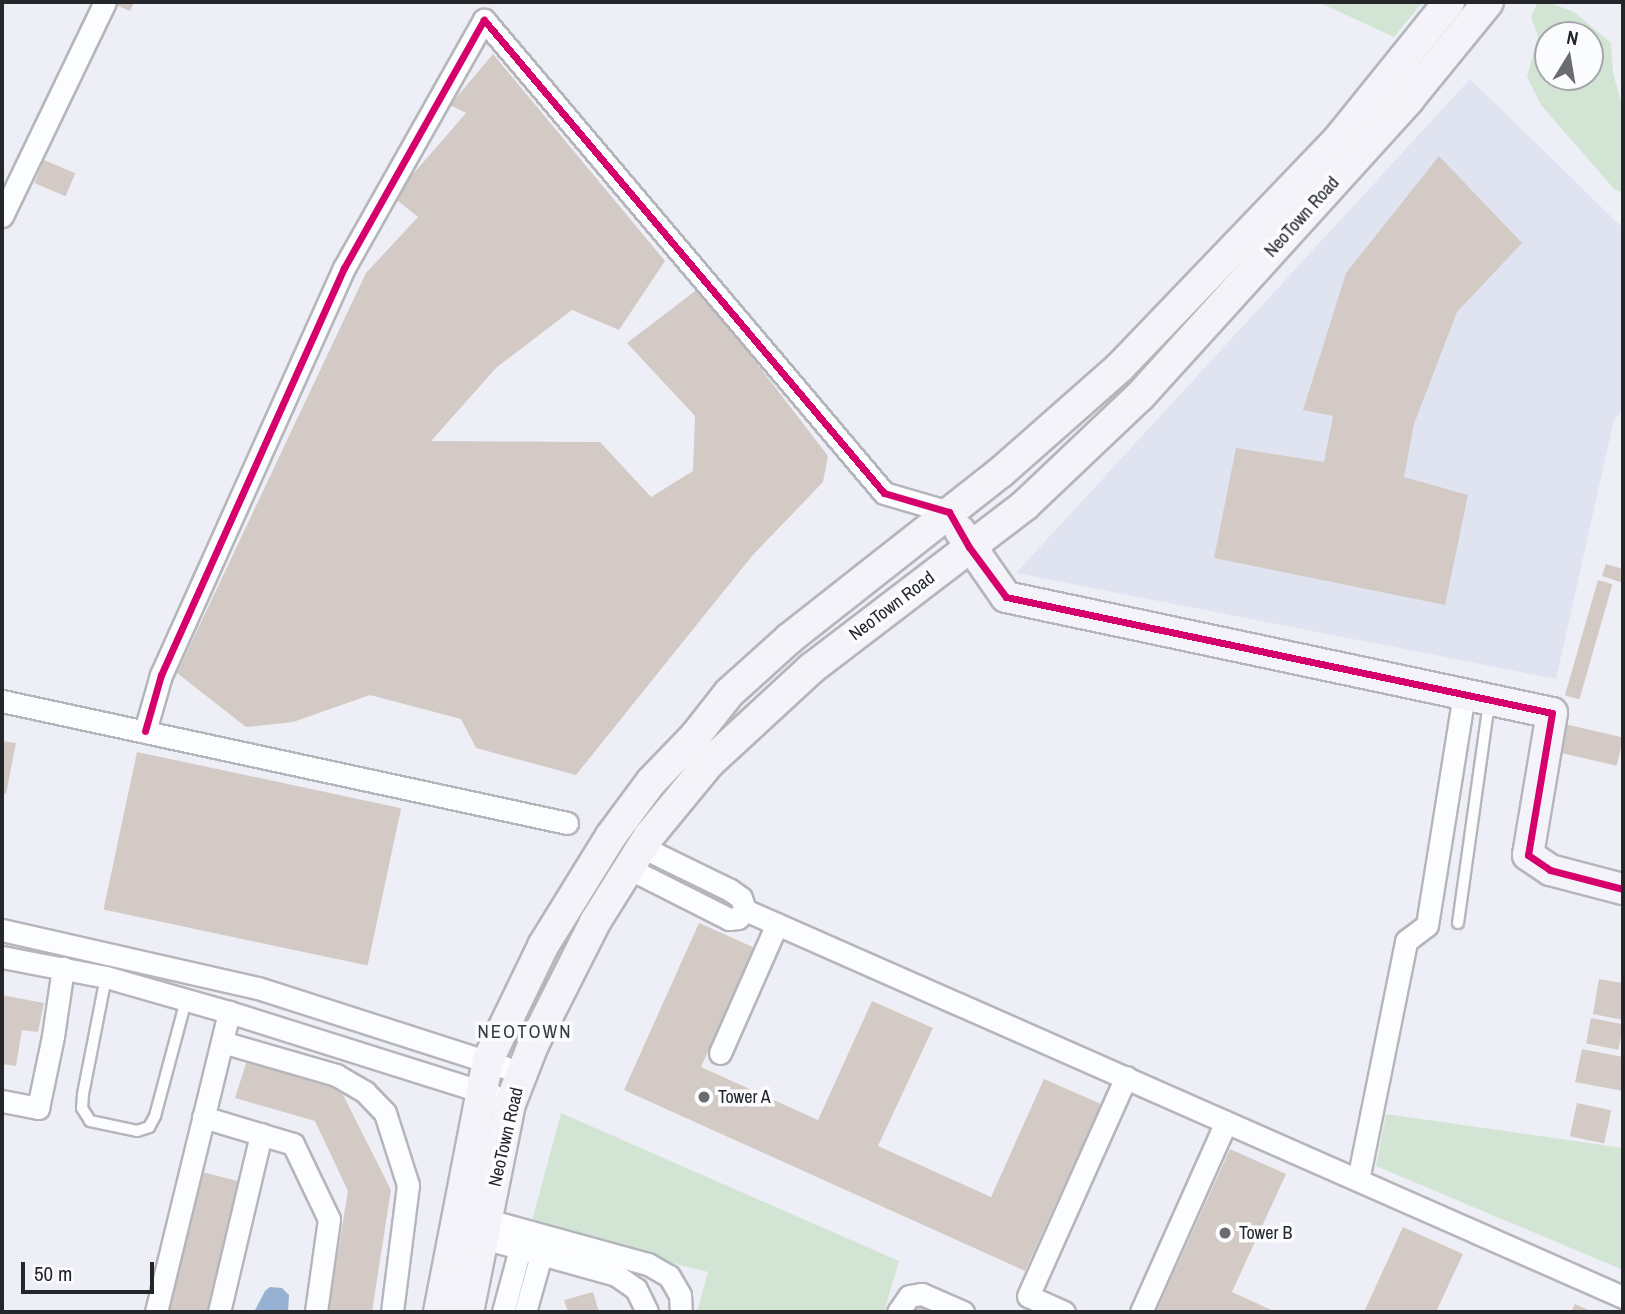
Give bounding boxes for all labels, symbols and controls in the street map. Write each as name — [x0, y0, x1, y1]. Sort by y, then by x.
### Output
north arrow — [1534, 21, 1604, 91]
text: N — [1565, 24, 1581, 51]
street label: NeoTown Road — [1260, 172, 1344, 262]
street label: NeoTown Road — [845, 567, 939, 645]
district label: NEOTOWN — [478, 1021, 572, 1043]
street label: NeoTown Road — [484, 1085, 528, 1189]
place label: Tower A — [718, 1086, 771, 1108]
marker: Tower A — [696, 1089, 712, 1105]
place label: Tower B — [1239, 1222, 1292, 1244]
marker: Tower B — [1217, 1225, 1233, 1241]
scale bar — [24, 1248, 158, 1292]
text: 50 m — [34, 1259, 72, 1288]

